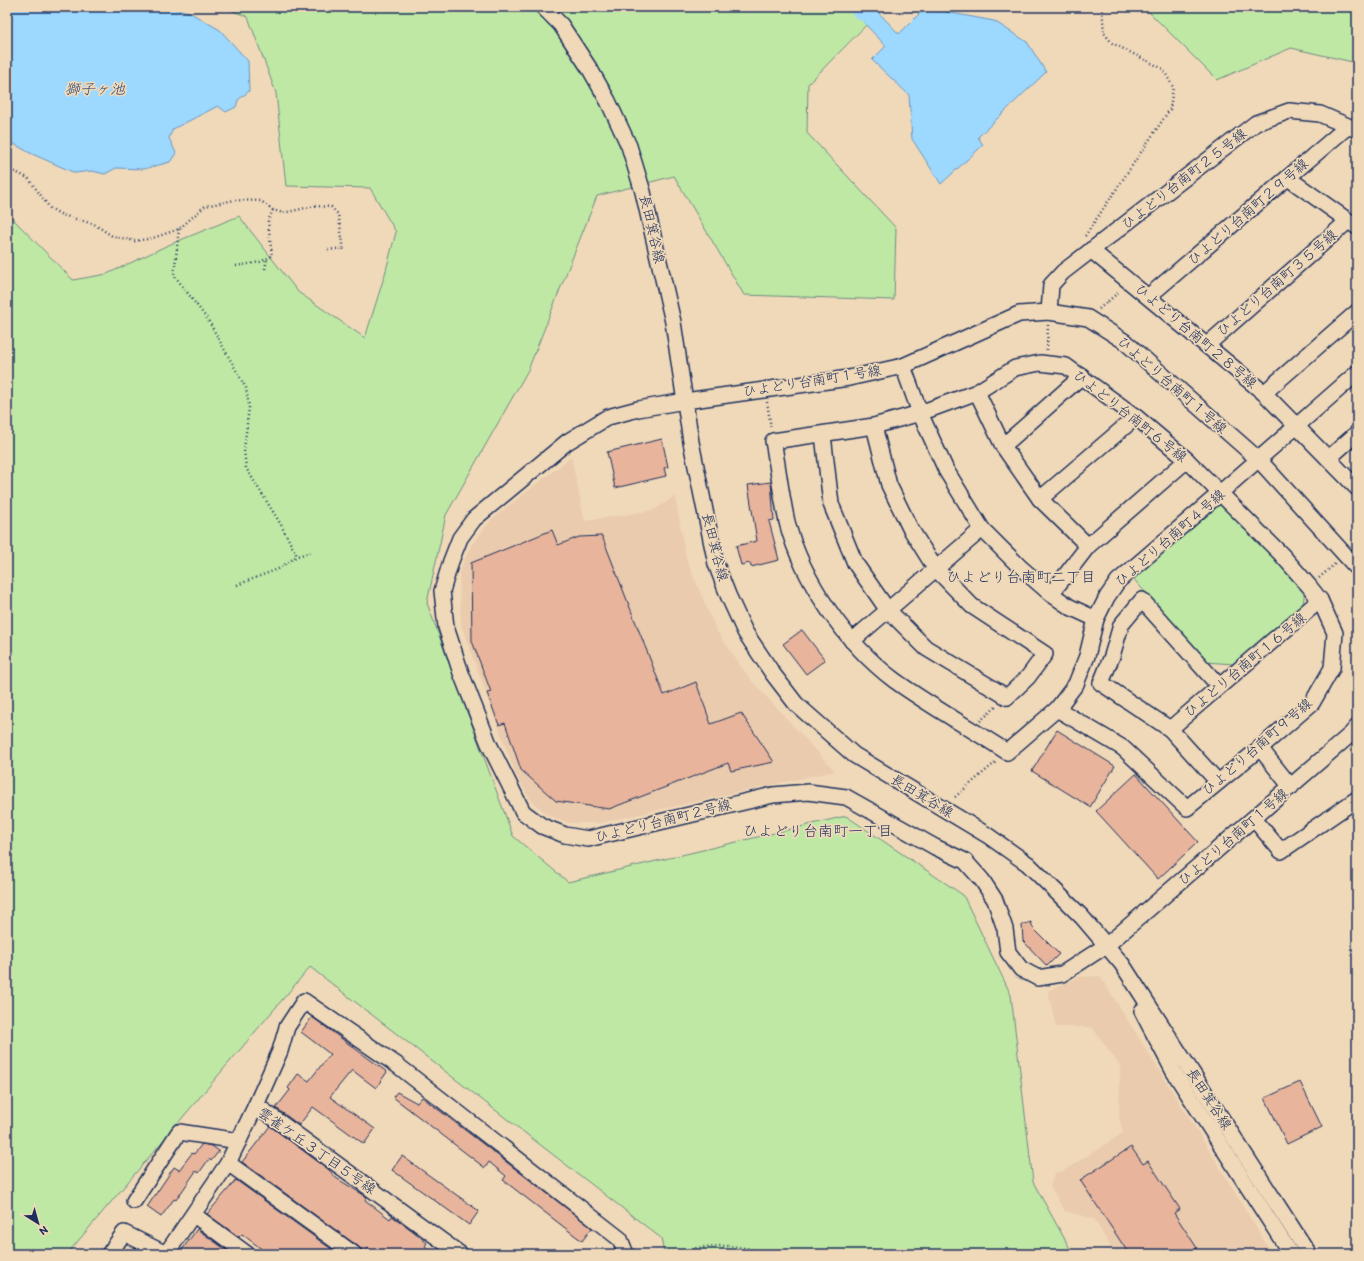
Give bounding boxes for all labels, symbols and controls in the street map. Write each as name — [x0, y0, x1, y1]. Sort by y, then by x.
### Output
water label: 獅子ヶ池 — [65, 80, 126, 98]
street label: ひよどり台南町２５号線 — [1118, 125, 1250, 233]
street label: ひよどり台南町２９号線 — [1184, 155, 1312, 269]
street label: 長田箕谷線 — [636, 193, 668, 265]
street label: ひよどり台南町３５号線 — [1213, 226, 1341, 340]
street label: ひよどり台南町２８号線 — [1132, 280, 1260, 392]
street label: ひよどり台南町１号線 — [1114, 333, 1230, 437]
street label: ひよどり台南町１号線 — [742, 362, 882, 400]
street label: ひよどり台南町６号線 — [1070, 366, 1190, 466]
street label: ひよどり台南町４号線 — [1112, 486, 1228, 590]
street label: 長田箕谷線 — [698, 511, 732, 583]
district label: ひよどり台南町二丁目 — [946, 568, 1096, 586]
street label: ひよどり台南町１６号線 — [1181, 609, 1309, 721]
street label: ひよどり台南町９号線 — [1199, 695, 1315, 799]
street label: 長田箕谷線 — [888, 771, 956, 821]
street label: ひよどり台南町１号線 — [1175, 785, 1291, 889]
street label: ひよどり台南町２号線 — [593, 796, 733, 846]
district label: ひよどり台南町一丁目 — [743, 822, 893, 840]
street label: 長田箕谷線 — [1183, 1065, 1235, 1133]
street label: 雲雀ケ丘３丁目５号線 — [255, 1104, 379, 1198]
north arrow — [18, 1203, 58, 1243]
text: N — [37, 1223, 51, 1238]

